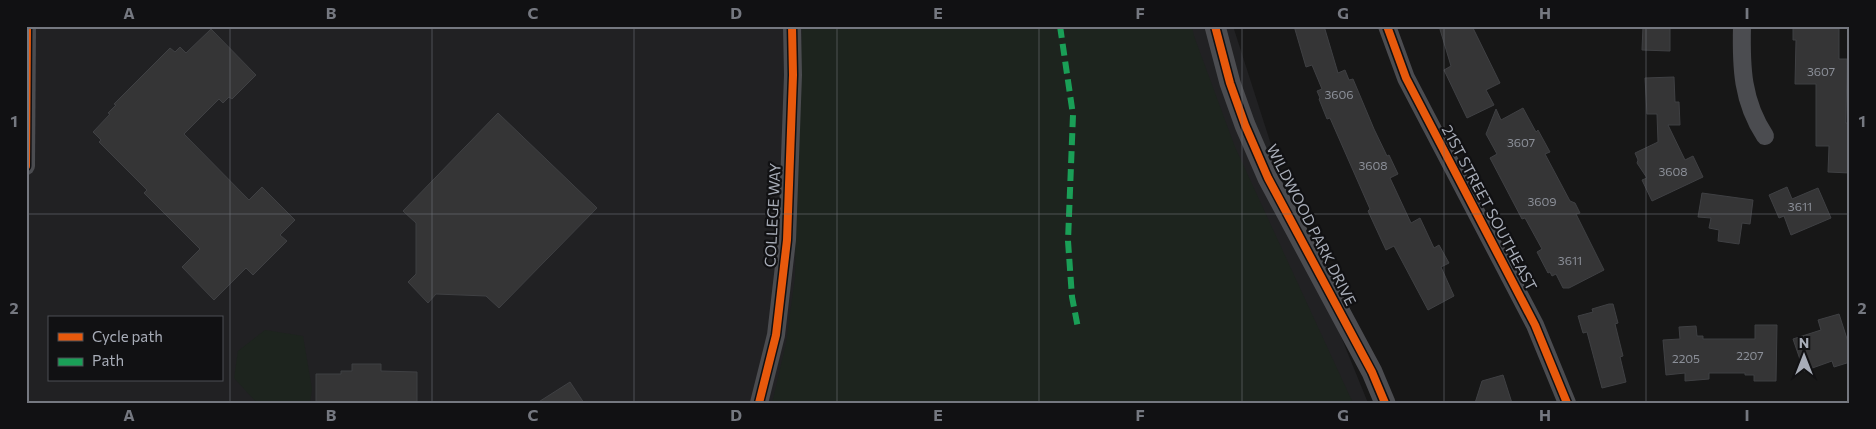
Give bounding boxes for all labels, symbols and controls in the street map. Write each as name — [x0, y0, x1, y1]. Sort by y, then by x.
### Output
text: A — [123, 3, 135, 22]
text: B — [326, 3, 337, 22]
text: C — [528, 3, 539, 22]
text: D — [730, 3, 742, 22]
text: E — [933, 3, 943, 22]
text: F — [1135, 3, 1145, 22]
text: G — [1337, 3, 1349, 22]
text: H — [1539, 3, 1551, 22]
text: I — [1744, 3, 1750, 22]
house number: 3607 — [1807, 64, 1835, 78]
house number: 3606 — [1324, 87, 1354, 101]
text: 1 — [10, 111, 18, 130]
text: 1 — [1858, 111, 1866, 130]
street label: 21ST STREET SOUTHEAST — [1439, 122, 1541, 294]
house number: 3607 — [1507, 135, 1535, 149]
street label: WILDWOOD PARK DRIVE — [1263, 141, 1361, 308]
house number: 3608 — [1358, 158, 1388, 172]
street label: COLLEGE WAY — [760, 162, 784, 268]
house number: 3608 — [1658, 164, 1688, 178]
house number: 3609 — [1527, 194, 1557, 208]
house number: 3611 — [1788, 199, 1812, 213]
house number: 3611 — [1558, 253, 1582, 267]
text: 2 — [9, 298, 19, 317]
text: 2 — [1857, 298, 1867, 317]
legend — [48, 316, 222, 382]
text: Cycle path — [92, 327, 163, 345]
north arrow — [1778, 332, 1828, 382]
text: N — [1799, 334, 1809, 351]
house number: 2207 — [1736, 348, 1764, 362]
text: Path — [92, 351, 124, 369]
house number: 2205 — [1672, 351, 1700, 365]
text: A — [123, 405, 135, 424]
text: B — [326, 405, 337, 424]
text: C — [528, 405, 539, 424]
text: D — [730, 405, 742, 424]
text: E — [933, 405, 943, 424]
text: F — [1135, 405, 1145, 424]
text: G — [1337, 405, 1349, 424]
text: H — [1539, 405, 1551, 424]
text: I — [1744, 405, 1750, 424]

